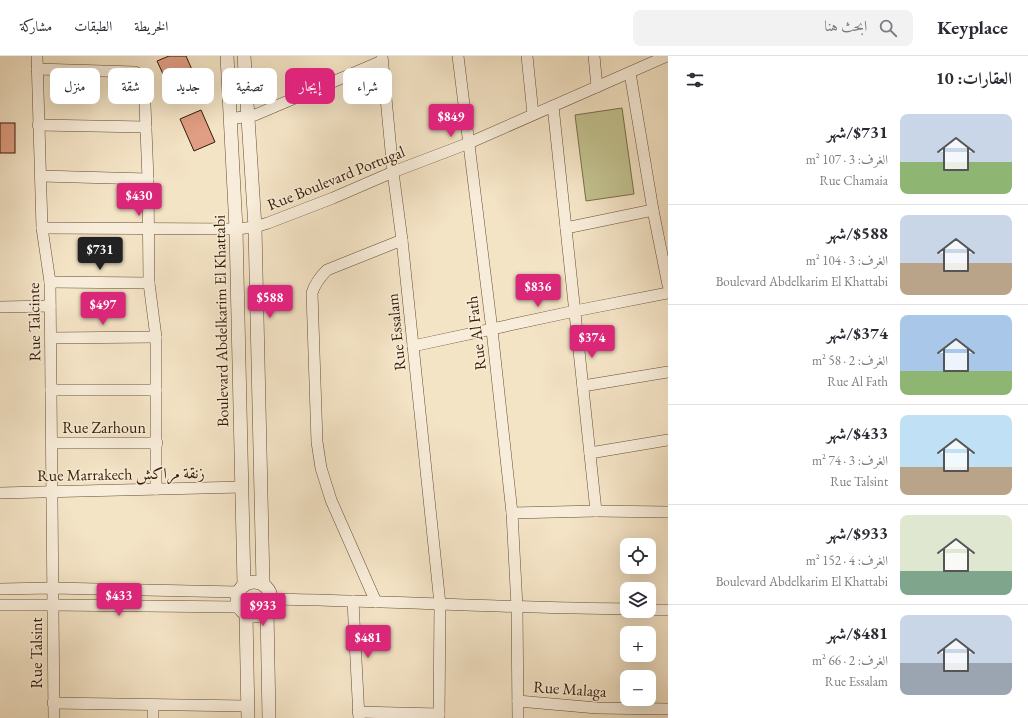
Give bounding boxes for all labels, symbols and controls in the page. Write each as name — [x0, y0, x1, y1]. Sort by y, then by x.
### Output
search box — [633, 10, 913, 46]
text: Keyplace — [937, 15, 1008, 40]
text: ابحث هنا — [824, 16, 867, 35]
text: مشاركة — [20, 17, 52, 35]
text: الطبقات — [74, 17, 112, 35]
text: الخريطة — [134, 17, 168, 35]
icon: search — [877, 17, 899, 39]
text: العقارات: 10 — [936, 67, 1012, 89]
chip: منزل — [50, 68, 100, 104]
chip: شقة — [108, 68, 154, 104]
chip: جديد — [162, 68, 214, 104]
chip: تصفية — [222, 68, 277, 104]
chip: إيجار — [285, 68, 335, 104]
chip: شراء — [343, 68, 392, 104]
icon: filters — [684, 69, 706, 91]
pin: $849 — [427, 104, 475, 138]
text: $849 — [438, 108, 464, 125]
text: $731/شهر — [827, 121, 888, 143]
icon: home — [932, 130, 980, 178]
street label: Rue Boulevard Portugal — [264, 141, 408, 215]
text: الغرف: 3 · 107 m² — [806, 151, 888, 168]
text: Rue Chamaia — [819, 172, 888, 189]
pin: $430 — [115, 183, 163, 217]
text: $430 — [126, 187, 152, 204]
street label: Boulevard Abdelkarim El Khattabi — [209, 215, 233, 427]
text: $588/شهر — [827, 222, 888, 244]
icon: home — [932, 231, 980, 279]
pin: $731 — [76, 237, 124, 271]
text: $731 — [87, 241, 113, 258]
text: الغرف: 3 · 104 m² — [806, 252, 888, 269]
text: Boulevard Abdelkarim El Khattabi — [716, 273, 888, 290]
pin: $836 — [514, 274, 562, 308]
text: $836 — [525, 278, 551, 295]
street label: Rue Talcinte — [23, 282, 45, 362]
pin: $588 — [246, 285, 294, 319]
text: $588 — [257, 289, 283, 306]
pin: $497 — [79, 292, 127, 326]
street label: Rue Essalam — [381, 292, 411, 372]
street label: Rue Al Fath — [461, 295, 491, 371]
text: $497 — [90, 296, 116, 313]
text: $374/شهر — [827, 322, 888, 344]
pin: $374 — [568, 325, 616, 359]
text: $374 — [579, 329, 605, 346]
icon: home — [932, 331, 980, 379]
text: الغرف: 2 · 58 m² — [812, 352, 888, 369]
text: Rue Al Fath — [827, 373, 888, 390]
street label: Rue Zarhoun — [62, 417, 146, 438]
text: $433/شهر — [827, 422, 888, 444]
icon: home — [932, 431, 980, 479]
text: الغرف: 3 · 74 m² — [812, 452, 888, 469]
street label: Rue Marrakech زنقة مراكش — [37, 462, 205, 487]
text: Rue Talsint — [830, 473, 888, 490]
text: $933/شهر — [827, 522, 888, 544]
icon: home — [932, 531, 980, 579]
map controls — [620, 538, 656, 706]
button: locate — [620, 538, 656, 574]
text: الغرف: 4 · 152 m² — [806, 552, 888, 569]
text: Boulevard Abdelkarim El Khattabi — [716, 573, 888, 590]
button: layers — [620, 582, 656, 618]
pin: $433 — [95, 583, 143, 617]
text: $433 — [106, 587, 132, 604]
pin: $933 — [239, 593, 287, 627]
text: $933 — [250, 597, 276, 614]
street label: Rue Talsint — [26, 617, 47, 689]
text: $481/شهر — [827, 622, 888, 644]
pin: $481 — [344, 625, 392, 659]
button: + — [620, 626, 656, 662]
text: $481 — [355, 629, 381, 646]
icon: home — [932, 631, 980, 679]
text: الغرف: 2 · 66 m² — [812, 652, 888, 669]
button: − — [620, 670, 656, 706]
text: Rue Essalam — [825, 673, 888, 690]
street label: Rue Malaga — [533, 676, 608, 702]

